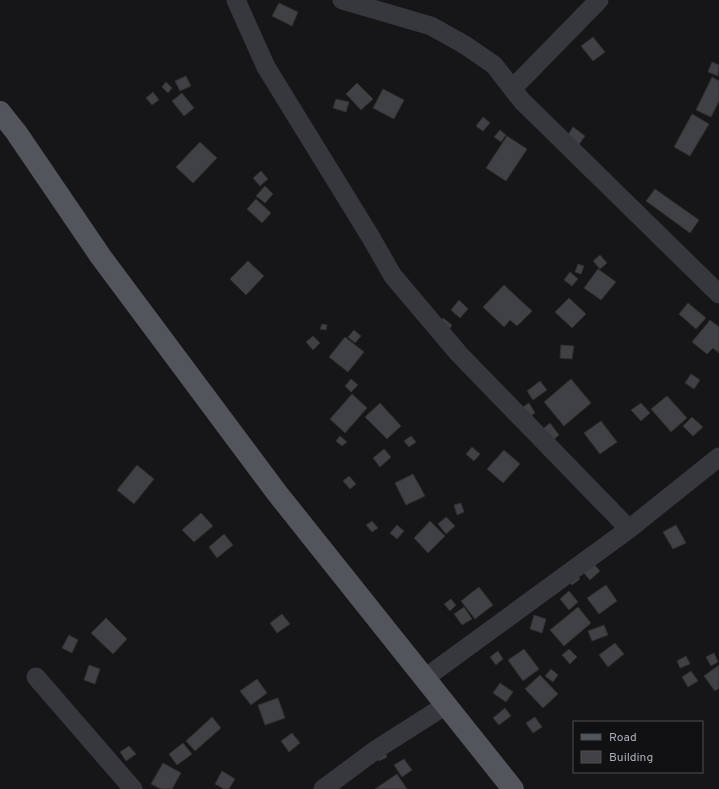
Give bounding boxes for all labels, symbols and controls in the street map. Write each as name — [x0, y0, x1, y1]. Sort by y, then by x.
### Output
legend — [573, 721, 703, 773]
text: Road — [609, 730, 637, 746]
text: Building — [609, 750, 653, 766]

